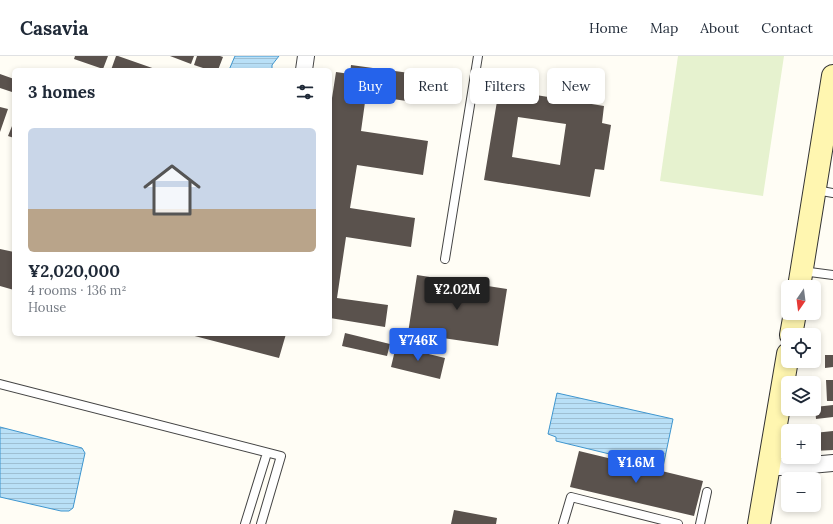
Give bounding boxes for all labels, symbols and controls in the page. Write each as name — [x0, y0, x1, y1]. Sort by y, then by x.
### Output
text: Casavia — [20, 16, 88, 40]
text: Home — [589, 19, 628, 37]
text: Map — [650, 19, 678, 37]
text: About — [700, 19, 739, 37]
text: Contact — [761, 19, 813, 37]
chip: Buy — [344, 68, 396, 104]
chip: Rent — [404, 68, 462, 104]
chip: Filters — [470, 68, 539, 104]
chip: New — [547, 68, 605, 104]
text: 3 homes — [28, 81, 95, 103]
icon: filters — [294, 81, 316, 103]
icon: home — [136, 154, 208, 226]
text: ¥2,020,000 — [28, 260, 120, 282]
pin: ¥2.02M — [424, 277, 490, 311]
north arrow — [781, 280, 821, 320]
map controls — [781, 280, 821, 512]
text: ¥2.02M — [434, 281, 480, 298]
text: 4 rooms · 136 m² — [28, 282, 126, 299]
text: House — [28, 299, 66, 316]
pin: ¥746K — [390, 328, 446, 362]
button: locate — [781, 328, 821, 368]
text: ¥746K — [398, 332, 438, 349]
button: layers — [781, 376, 821, 416]
button: + — [781, 424, 821, 464]
pin: ¥1.6M — [608, 450, 664, 484]
text: ¥1.6M — [617, 454, 655, 471]
button: − — [781, 472, 821, 512]

